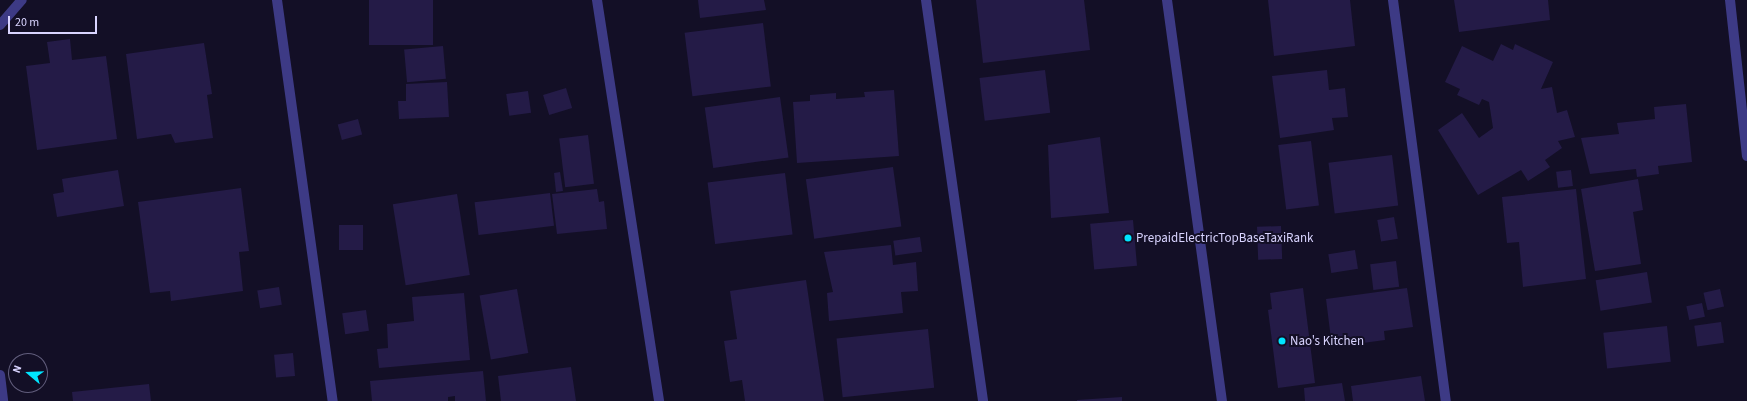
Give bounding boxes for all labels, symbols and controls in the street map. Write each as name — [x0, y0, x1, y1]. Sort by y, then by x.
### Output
scale bar — [10, 8, 99, 34]
text: 20 m — [15, 14, 39, 31]
place label: PrepaidElectricTopBaseTaxiRank — [1136, 230, 1314, 246]
marker: PrepaidElectricTopBaseTaxiRank — [1123, 233, 1133, 243]
place label: Nao's Kitchen — [1290, 333, 1364, 349]
marker: Nao's Kitchen — [1277, 336, 1287, 346]
north arrow — [8, 353, 48, 393]
text: N — [9, 363, 25, 375]

